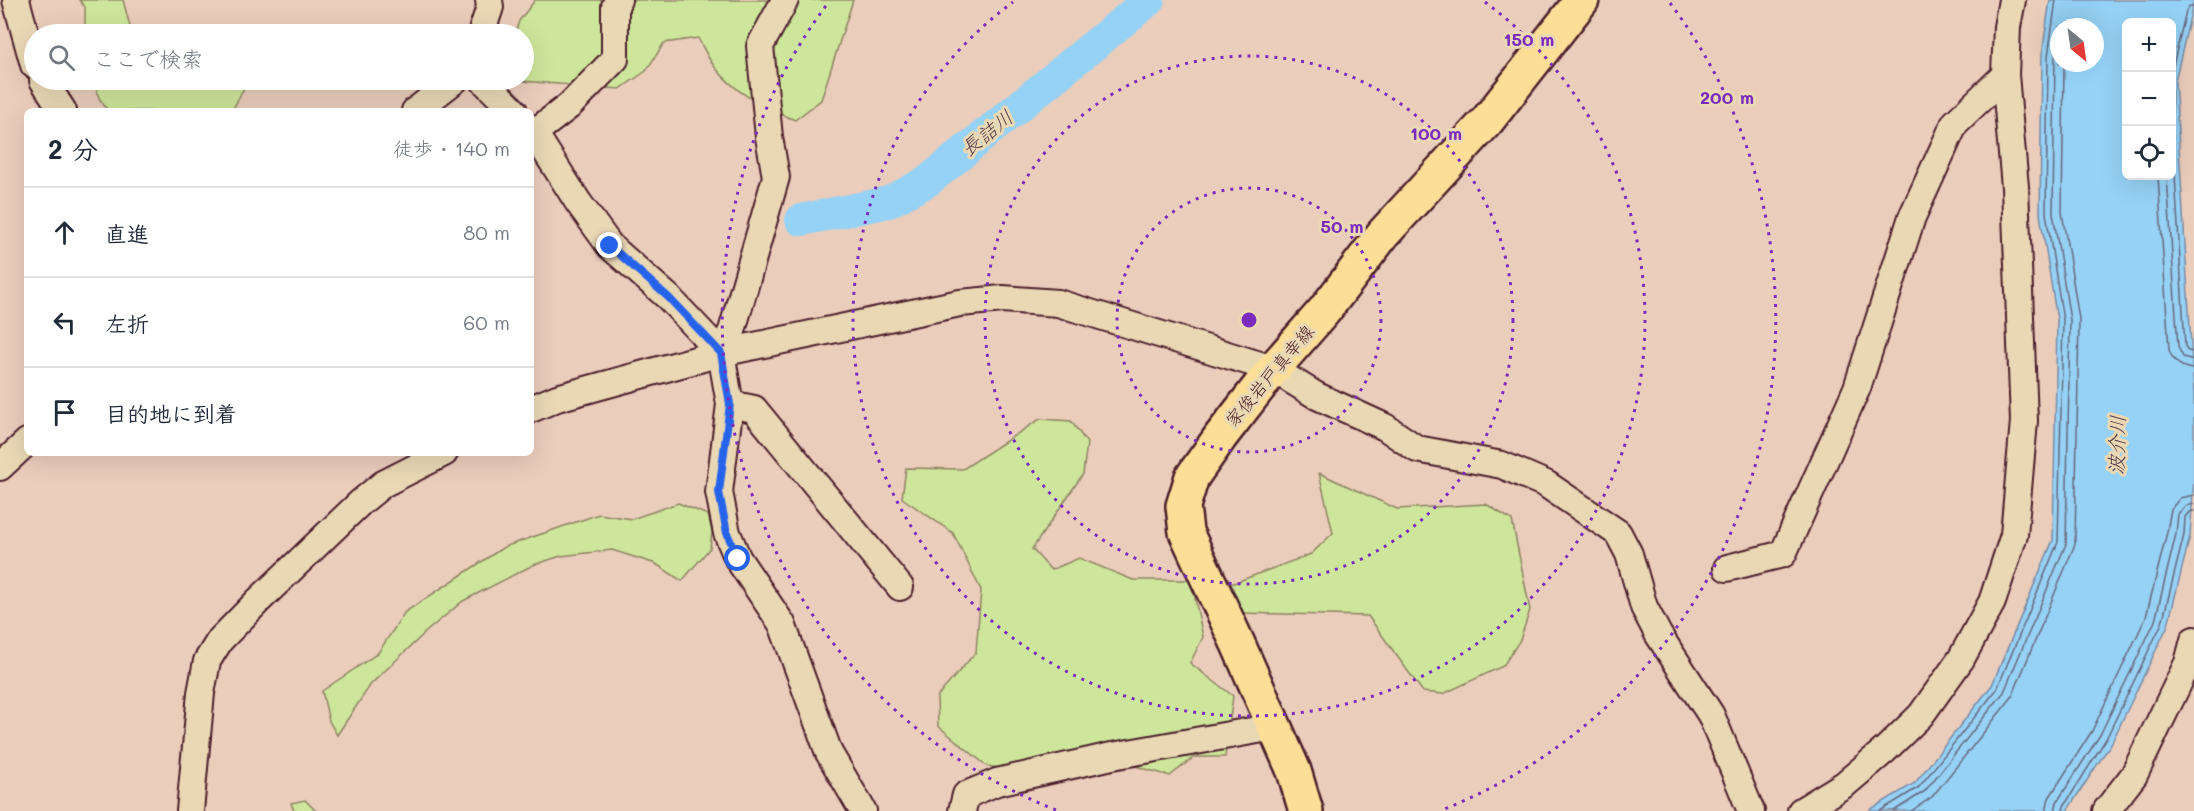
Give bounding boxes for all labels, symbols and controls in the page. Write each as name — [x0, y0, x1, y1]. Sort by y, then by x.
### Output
north arrow — [2050, 18, 2104, 72]
map controls — [2122, 18, 2176, 180]
button: + — [2122, 18, 2176, 72]
search box — [24, 24, 534, 90]
text: 150 m — [1504, 27, 1554, 51]
icon: search — [45, 41, 78, 74]
text: ここで検索 — [93, 44, 203, 73]
button: − — [2122, 72, 2176, 126]
text: 200 m — [1700, 85, 1754, 109]
water label: 長詰川 — [955, 103, 1018, 161]
text: 100 m — [1410, 121, 1462, 145]
button: locate — [2122, 126, 2176, 180]
text: 2 分 — [48, 132, 98, 166]
text: 徒歩 · 140 m — [393, 135, 510, 161]
text: 50 m — [1321, 214, 1363, 238]
icon: ahead — [48, 216, 81, 249]
text: 直進 — [105, 219, 149, 248]
text: 80 m — [463, 219, 510, 245]
route end — [596, 232, 622, 258]
icon: left — [48, 306, 81, 339]
text: 左折 — [105, 309, 149, 338]
text: 60 m — [463, 309, 510, 335]
centre of rings — [1239, 310, 1259, 330]
street label: 家俊岩戸真幸線 — [1220, 319, 1319, 431]
icon: arrive — [48, 396, 81, 429]
text: 目的地に到着 — [105, 399, 237, 428]
water label: 波介川 — [2102, 415, 2130, 475]
route start — [724, 545, 750, 571]

